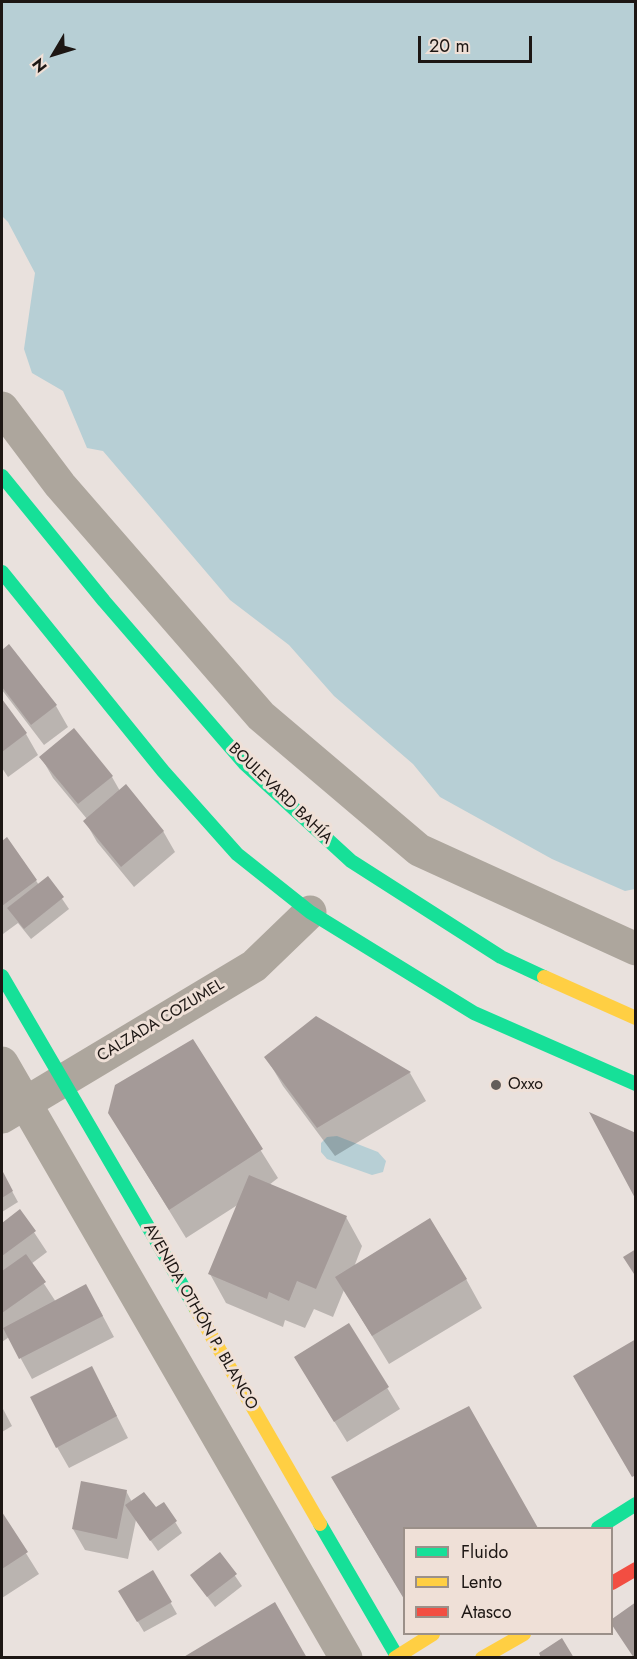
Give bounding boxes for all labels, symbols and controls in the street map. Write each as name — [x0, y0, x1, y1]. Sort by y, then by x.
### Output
north arrow — [24, 24, 84, 84]
scale bar — [421, 24, 535, 62]
text: 20 m — [429, 33, 469, 59]
text: N — [26, 53, 52, 77]
street label: BOULEVARD BAHÍA — [224, 740, 336, 848]
street label: CALZADA COZUMEL — [94, 976, 228, 1066]
place label: Oxxo — [508, 1075, 543, 1095]
marker: Oxxo — [489, 1078, 503, 1092]
street label: AVENIDA OTHÓN P. BLANCO — [139, 1221, 261, 1413]
legend — [403, 1527, 613, 1635]
text: Fluido — [461, 1539, 508, 1565]
text: Lento — [461, 1569, 502, 1595]
text: Atasco — [461, 1599, 512, 1625]

